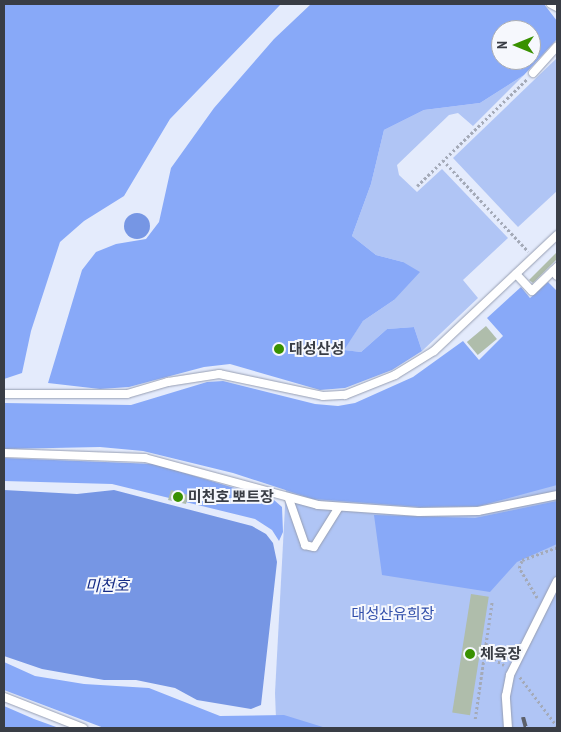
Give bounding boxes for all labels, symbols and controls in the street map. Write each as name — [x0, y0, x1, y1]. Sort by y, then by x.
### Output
north arrow — [491, 20, 541, 70]
text: N — [493, 41, 511, 49]
place label: 대성산성 — [289, 340, 344, 358]
marker: 대성산성 — [273, 343, 285, 355]
place label: 미천호 뽀트장 — [188, 488, 274, 506]
marker: 미천호 뽀트장 — [172, 491, 184, 503]
water label: 미천호 — [85, 575, 129, 595]
park label: 대성산유희장 — [352, 605, 434, 623]
place label: 체육장 — [480, 645, 521, 663]
marker: 체육장 — [464, 648, 476, 660]

